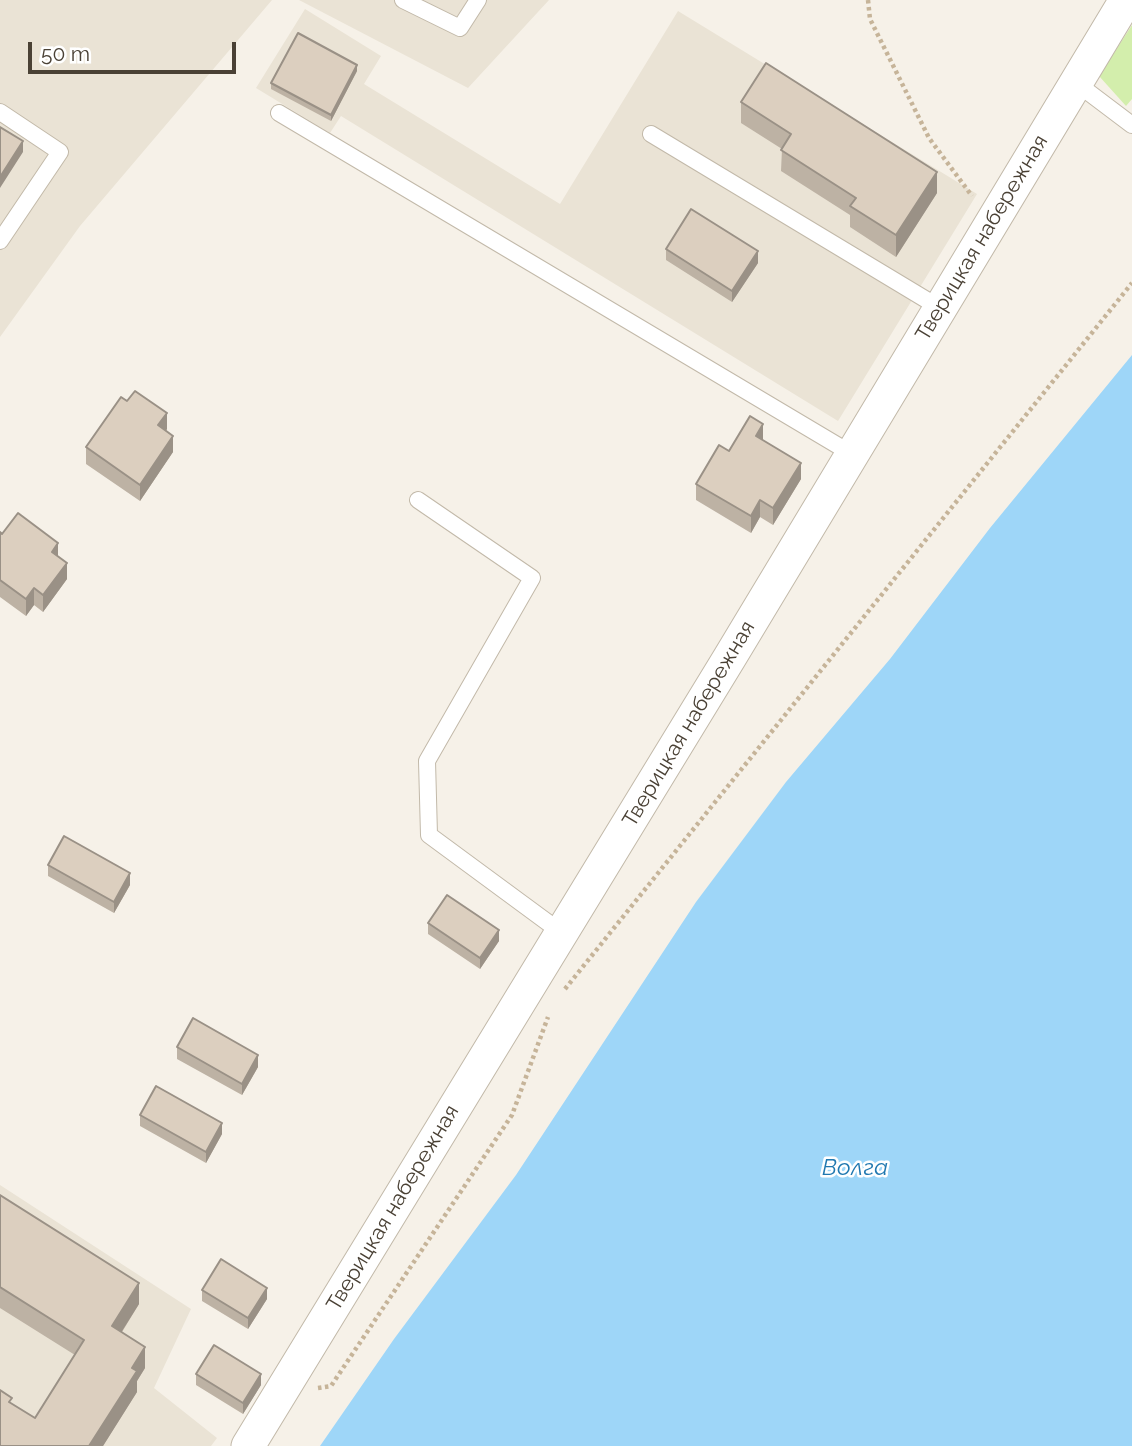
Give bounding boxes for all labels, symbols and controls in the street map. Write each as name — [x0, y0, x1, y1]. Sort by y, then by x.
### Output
scale bar — [32, 28, 240, 72]
text: 50 m — [41, 41, 90, 66]
street label: Тверицкая набережная — [910, 130, 1054, 346]
street label: Тверицкая набережная — [617, 616, 761, 832]
street label: Тверицкая набережная — [321, 1100, 465, 1316]
water label: Волга — [822, 1154, 888, 1182]

